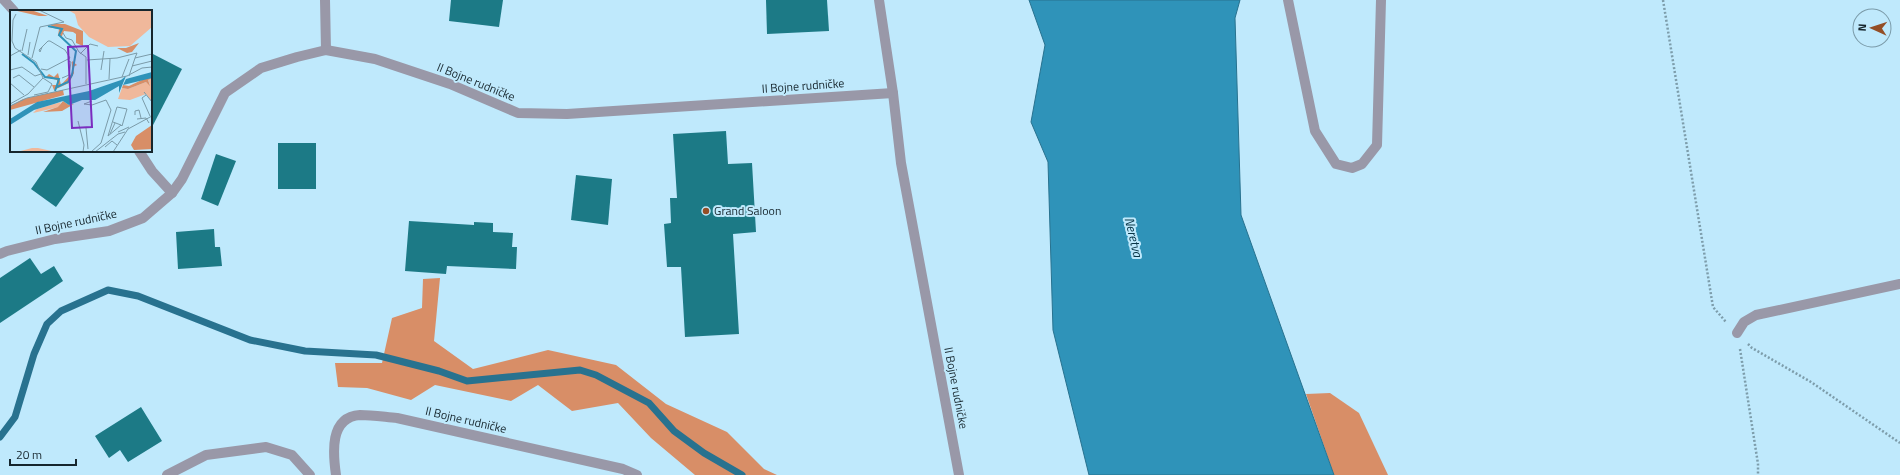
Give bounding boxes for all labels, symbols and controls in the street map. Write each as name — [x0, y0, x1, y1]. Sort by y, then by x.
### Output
north arrow — [1852, 8, 1892, 48]
inset map — [10, 10, 152, 152]
text: N — [1854, 23, 1870, 32]
street label: II Bojne rudničke — [434, 57, 518, 106]
street label: II Bojne rudničke — [761, 73, 845, 98]
place label: Grand Saloon — [714, 201, 781, 220]
street label: II Bojne rudničke — [33, 204, 118, 239]
marker: Grand Saloon — [701, 206, 711, 216]
water label: Neretva — [1120, 215, 1149, 260]
street label: II Bojne rudničke — [939, 345, 974, 430]
street label: II Bojne rudničke — [424, 401, 509, 438]
scale bar — [10, 441, 76, 467]
text: 20 m — [16, 445, 42, 464]

